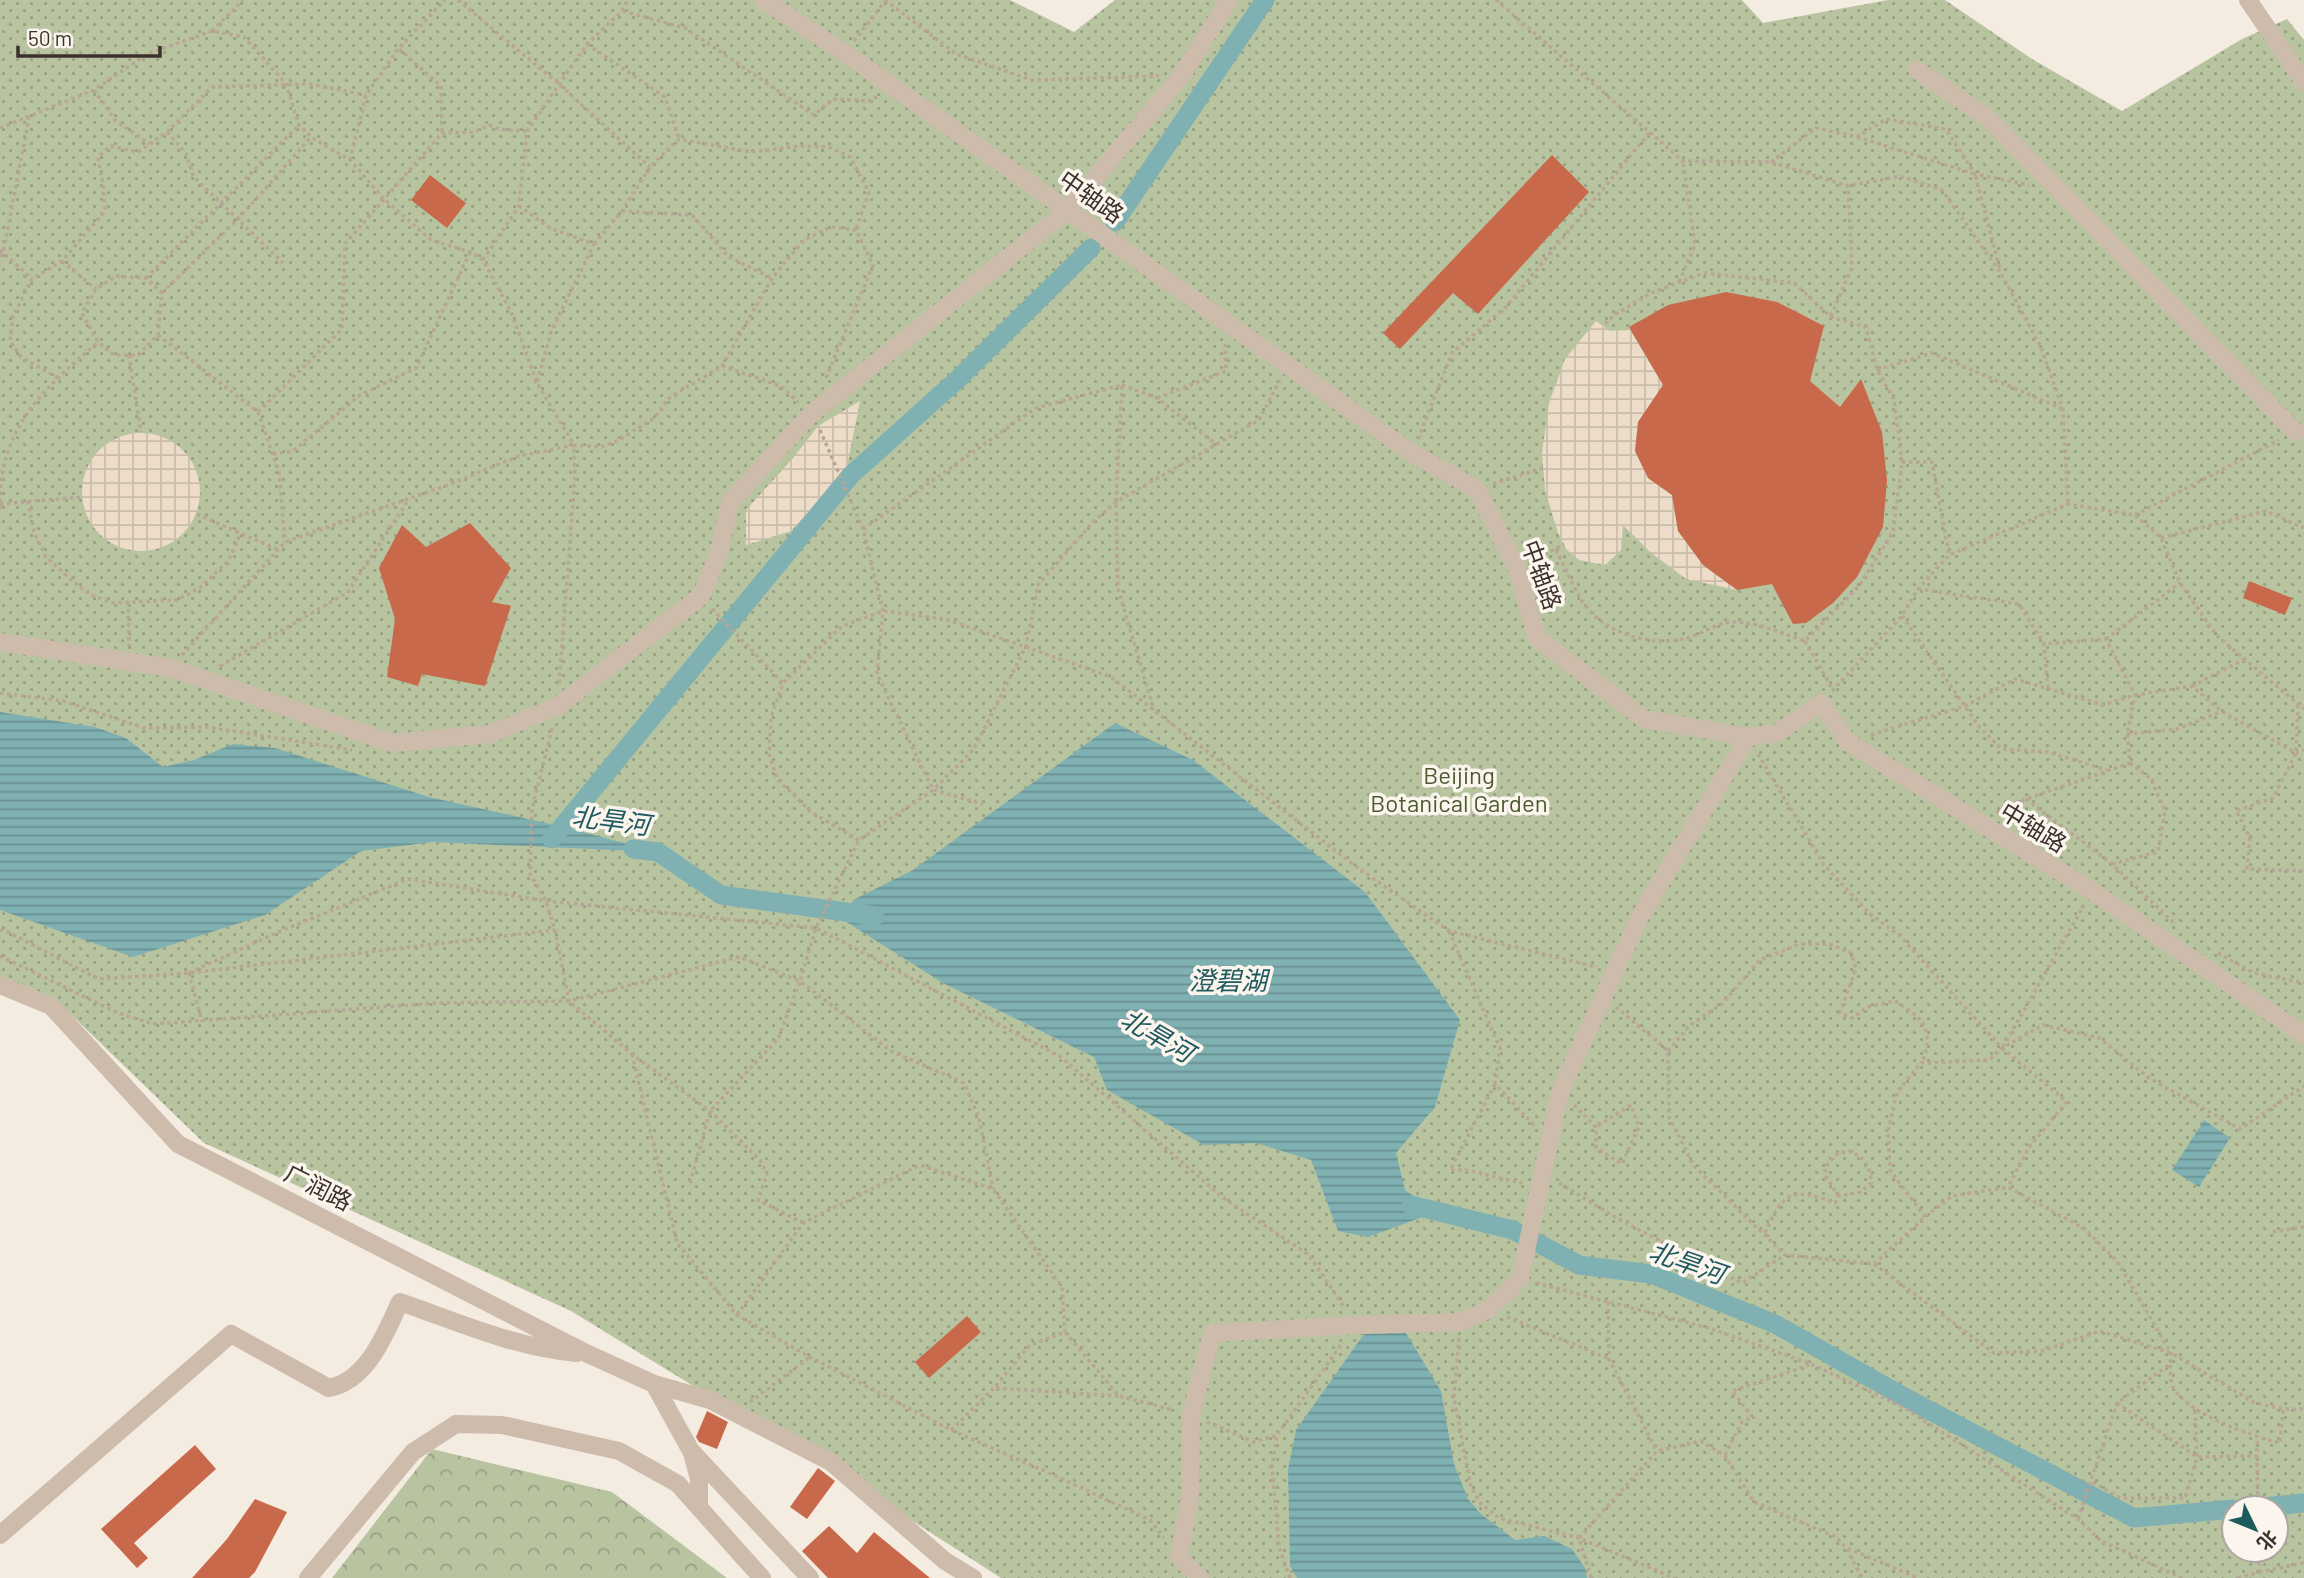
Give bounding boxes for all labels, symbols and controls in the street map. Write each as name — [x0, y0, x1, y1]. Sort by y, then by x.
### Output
scale bar — [18, 14, 159, 58]
text: 50 m — [28, 25, 72, 50]
street label: 中轴路 — [1054, 163, 1130, 228]
street label: 中轴路 — [1516, 536, 1568, 613]
park label: Beijing Botanical Garden — [1370, 760, 1548, 817]
street label: 中轴路 — [1995, 796, 2072, 858]
water label: 北旱河 — [571, 799, 657, 840]
water label: 澄碧湖 — [1189, 964, 1271, 995]
water label: 北旱河 — [1116, 1002, 1204, 1070]
street label: 广润路 — [280, 1157, 357, 1216]
water label: 北旱河 — [1646, 1234, 1734, 1291]
north arrow — [2220, 1494, 2290, 1564]
text: 北 — [2253, 1526, 2283, 1556]

